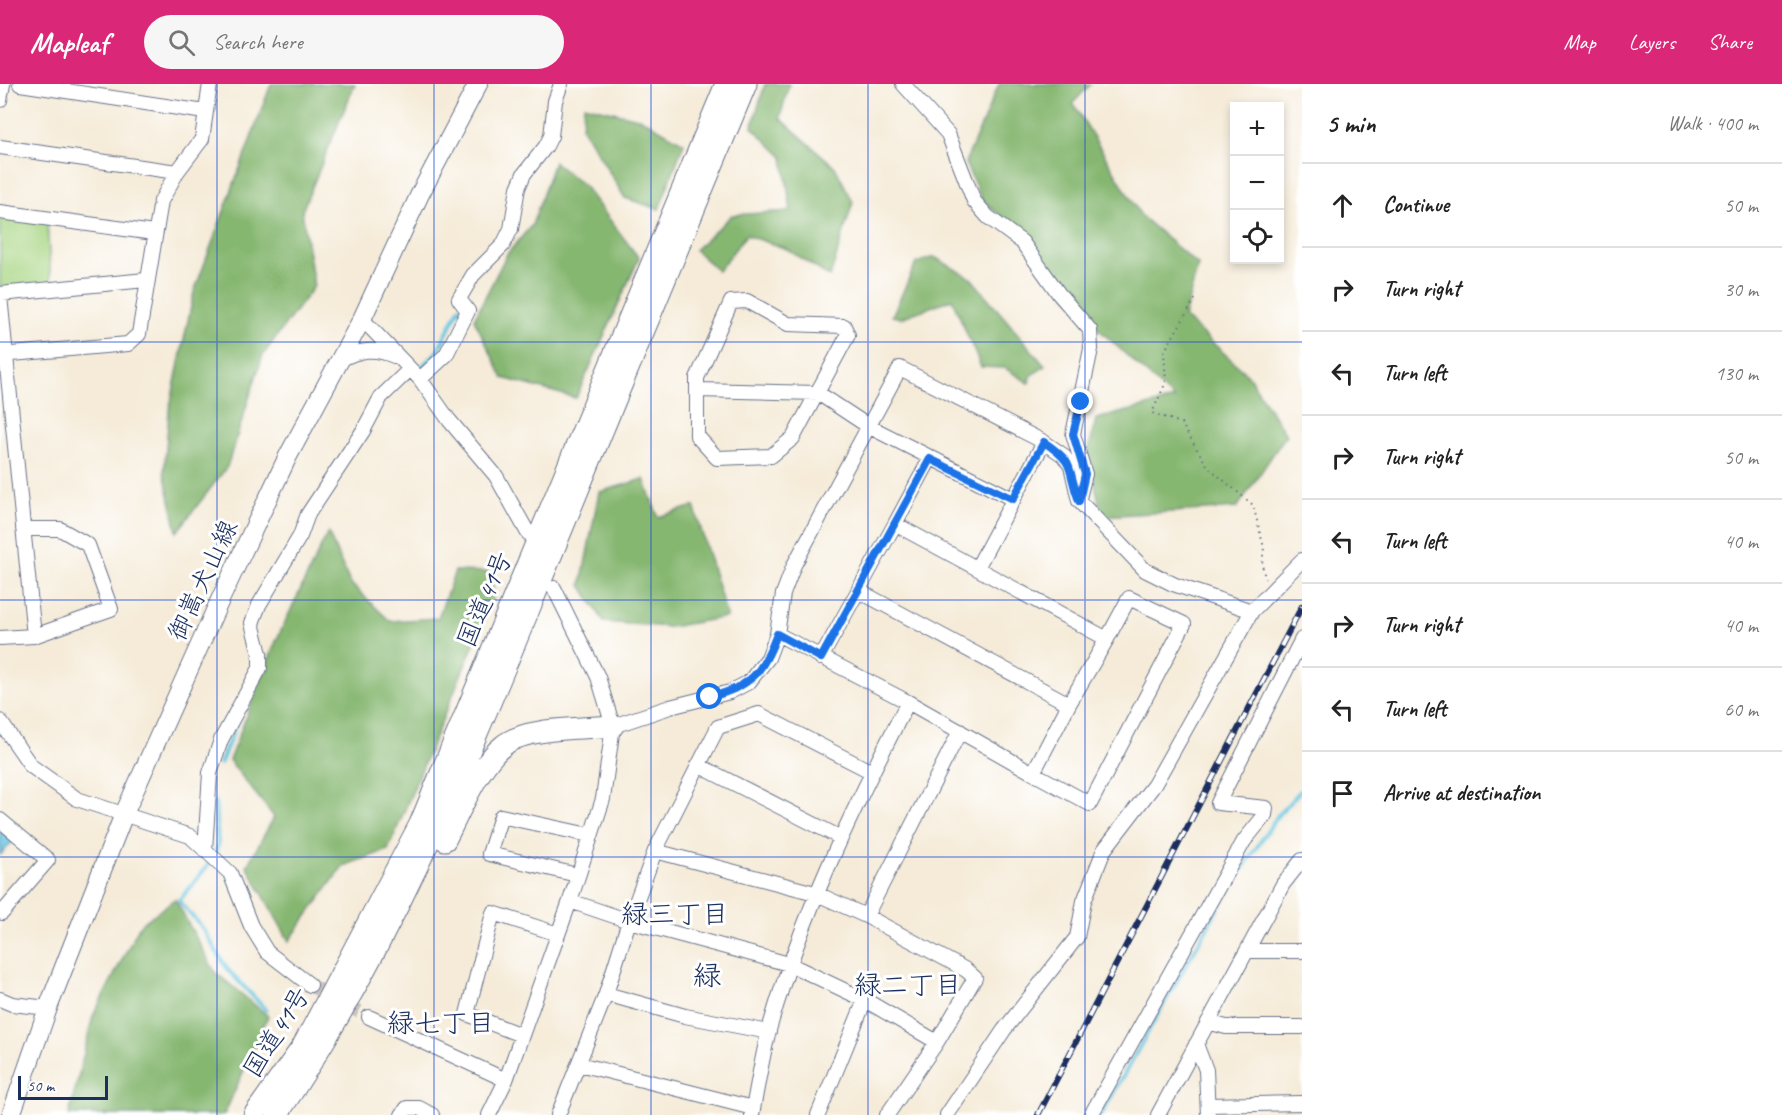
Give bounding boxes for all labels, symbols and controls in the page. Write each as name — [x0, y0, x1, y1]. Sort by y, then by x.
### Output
search box — [144, 15, 564, 69]
text: Mapleaf — [30, 25, 108, 60]
icon: search — [165, 26, 198, 59]
text: Search here — [213, 28, 303, 56]
text: Map — [1563, 29, 1596, 55]
text: Layers — [1629, 29, 1675, 55]
text: Share — [1708, 29, 1752, 55]
map controls — [1230, 102, 1284, 264]
button: + — [1230, 102, 1284, 156]
text: 5 min — [1326, 107, 1375, 140]
text: Walk · 400 m — [1668, 111, 1758, 136]
button: − — [1230, 156, 1284, 210]
icon: ahead — [1326, 189, 1359, 222]
text: Continue — [1383, 191, 1449, 219]
text: 50 m — [1724, 193, 1758, 218]
button: locate — [1230, 210, 1284, 264]
icon: right — [1326, 273, 1359, 306]
text: Turn right — [1383, 275, 1460, 303]
text: 30 m — [1724, 277, 1758, 302]
icon: left — [1326, 357, 1359, 390]
text: Turn left — [1383, 359, 1447, 387]
text: 130 m — [1715, 361, 1758, 386]
route end — [1067, 388, 1093, 414]
icon: right — [1326, 441, 1359, 474]
text: Turn right — [1383, 443, 1460, 471]
text: 50 m — [1724, 445, 1758, 470]
street label: 御嵩犬山線 — [160, 514, 245, 646]
icon: left — [1326, 525, 1359, 558]
text: Turn left — [1383, 527, 1447, 555]
text: 40 m — [1724, 529, 1758, 554]
street label: 国道41号 — [449, 546, 519, 652]
icon: right — [1326, 609, 1359, 642]
text: Turn right — [1383, 611, 1460, 639]
text: 40 m — [1724, 613, 1758, 638]
route start — [696, 683, 722, 709]
icon: left — [1326, 693, 1359, 726]
text: Turn left — [1383, 695, 1447, 723]
text: 60 m — [1724, 697, 1758, 722]
icon: arrive — [1326, 777, 1359, 810]
text: Arrive at destination — [1383, 779, 1540, 807]
district label: 緑三丁目 — [621, 897, 729, 931]
district label: 緑 — [693, 958, 721, 993]
district label: 緑二丁目 — [854, 968, 962, 1002]
street label: 国道41号 — [236, 981, 317, 1084]
district label: 緑七丁目 — [387, 1006, 495, 1040]
scale bar — [18, 1073, 108, 1100]
text: 50 m — [27, 1076, 54, 1096]

